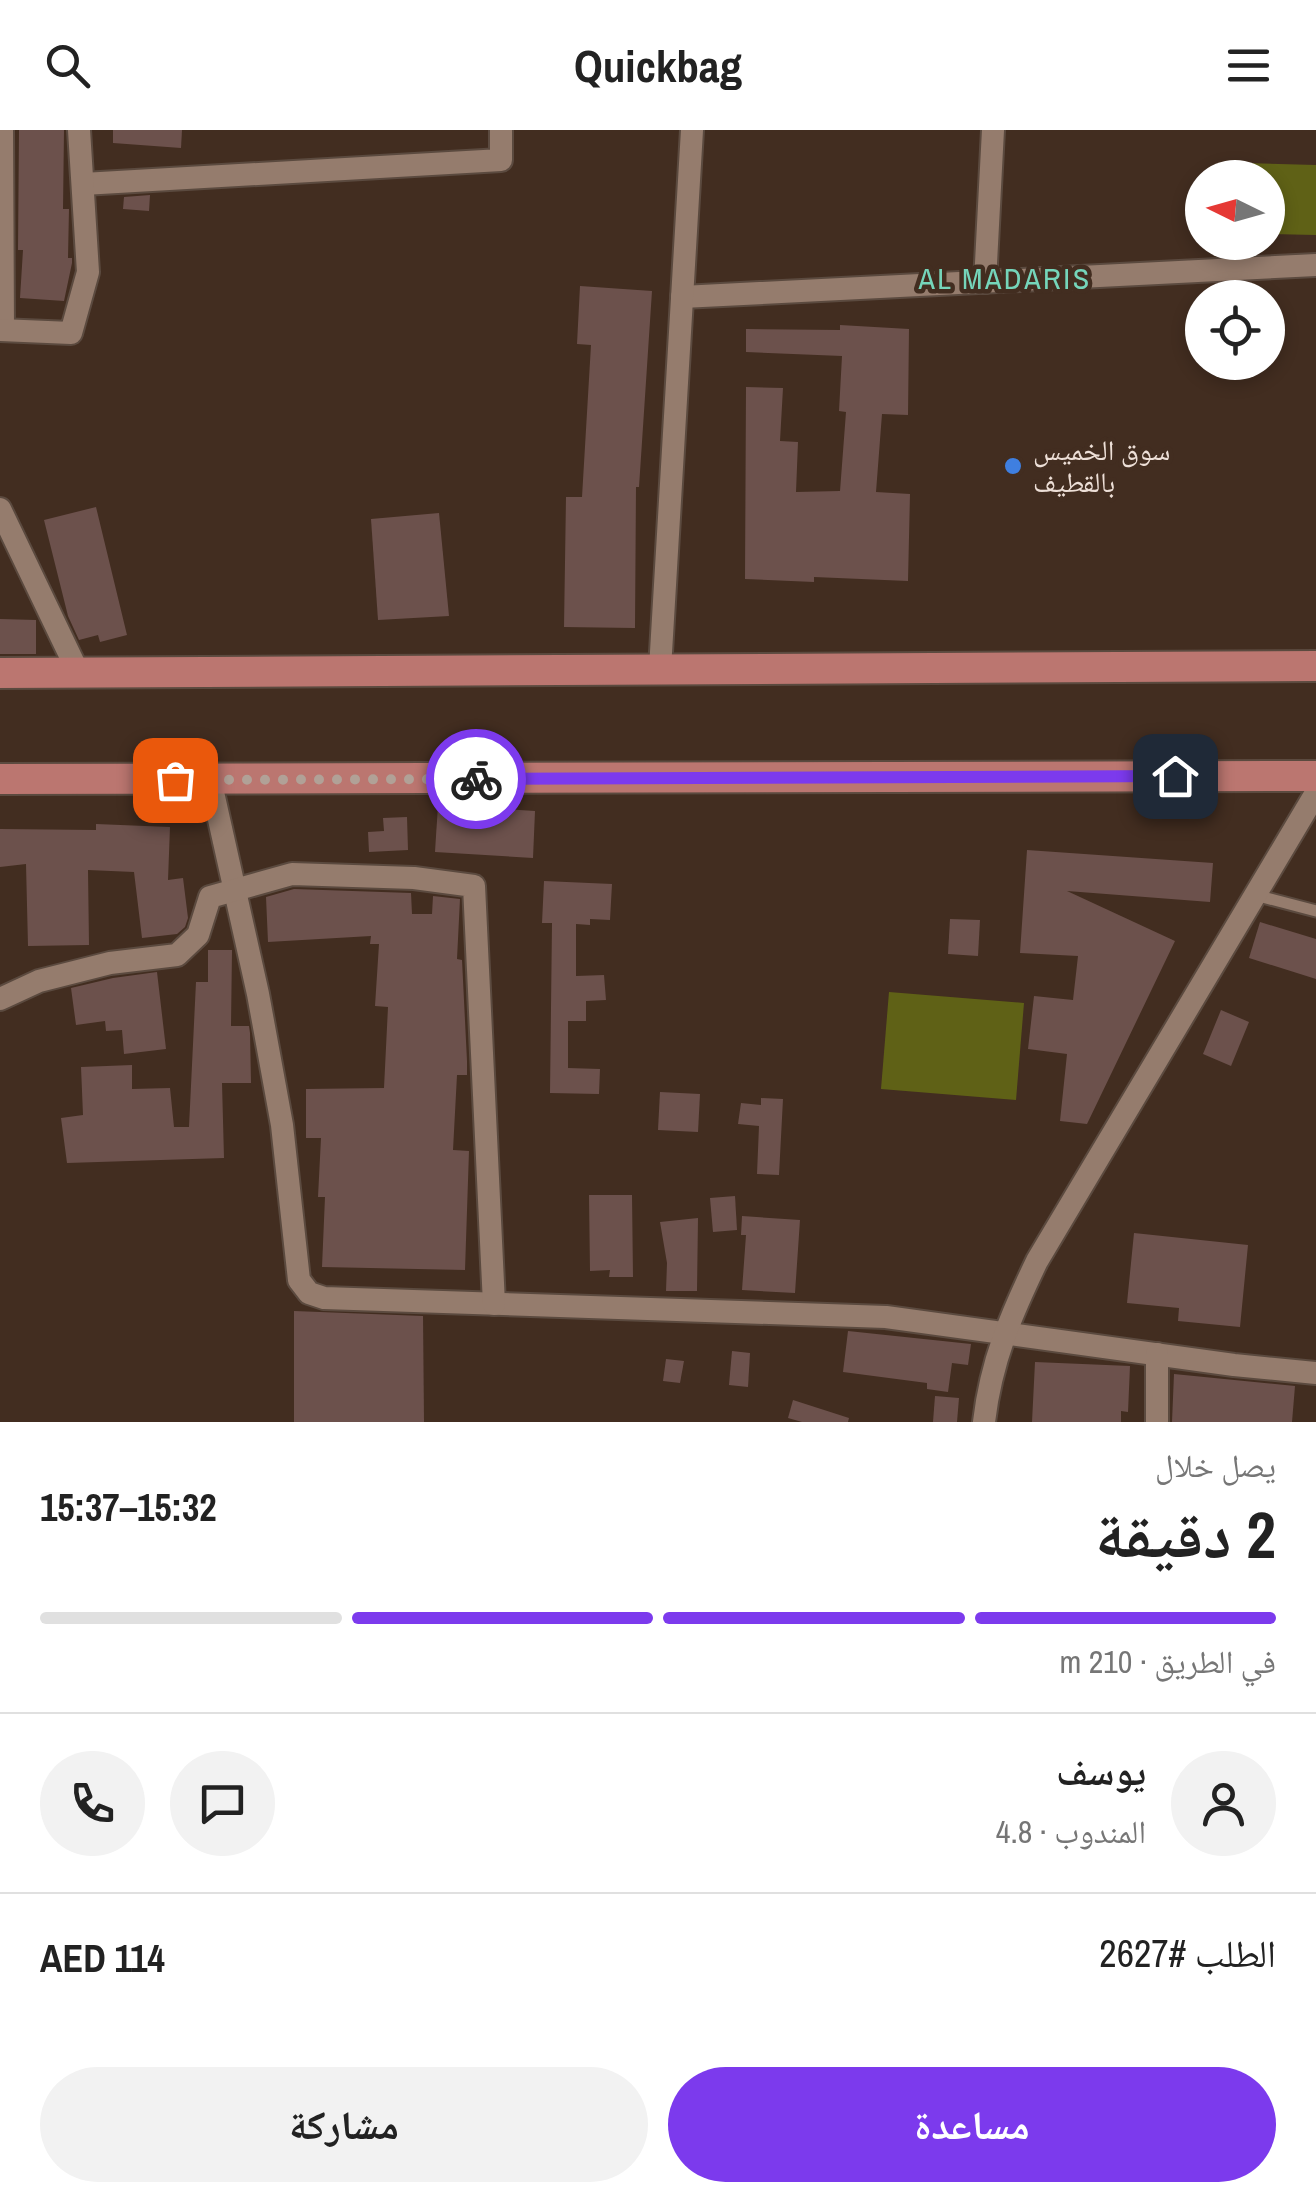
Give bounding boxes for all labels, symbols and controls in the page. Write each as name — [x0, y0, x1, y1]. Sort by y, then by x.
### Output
text: Quickbag — [574, 35, 742, 96]
icon: search — [40, 38, 95, 93]
icon: menu — [1221, 38, 1276, 93]
north arrow — [1185, 160, 1285, 260]
map controls — [1185, 160, 1285, 380]
district label: AL MADARIS — [917, 258, 1092, 298]
button: locate — [1185, 280, 1285, 380]
place label: سوق الخميس بالقطيف — [1033, 431, 1170, 501]
marker: سوق الخميس بالقطيف — [1002, 455, 1024, 477]
courier — [426, 729, 526, 829]
pin — [1133, 734, 1218, 819]
pin — [133, 738, 218, 823]
icon: home — [1148, 749, 1203, 804]
icon: bike — [449, 752, 504, 807]
icon: bag — [148, 753, 203, 808]
text: يصل خلال — [1155, 1444, 1276, 1487]
text: 15:32–15:37 — [40, 1482, 217, 1533]
text: 2 دقيقة — [1095, 1491, 1276, 1578]
text: في الطريق · 210 m — [1059, 1640, 1276, 1683]
text: يوسف — [1056, 1746, 1146, 1797]
button: phone — [40, 1751, 145, 1856]
button: chat — [170, 1751, 275, 1856]
button: person — [1171, 1751, 1276, 1856]
text: المندوب · 4.8 — [996, 1810, 1146, 1853]
text: الطلب #2627 — [1099, 1928, 1276, 1979]
text: AED 114 — [40, 1933, 165, 1984]
button: مشاركة — [40, 2067, 648, 2182]
button: مساعدة — [668, 2067, 1276, 2182]

